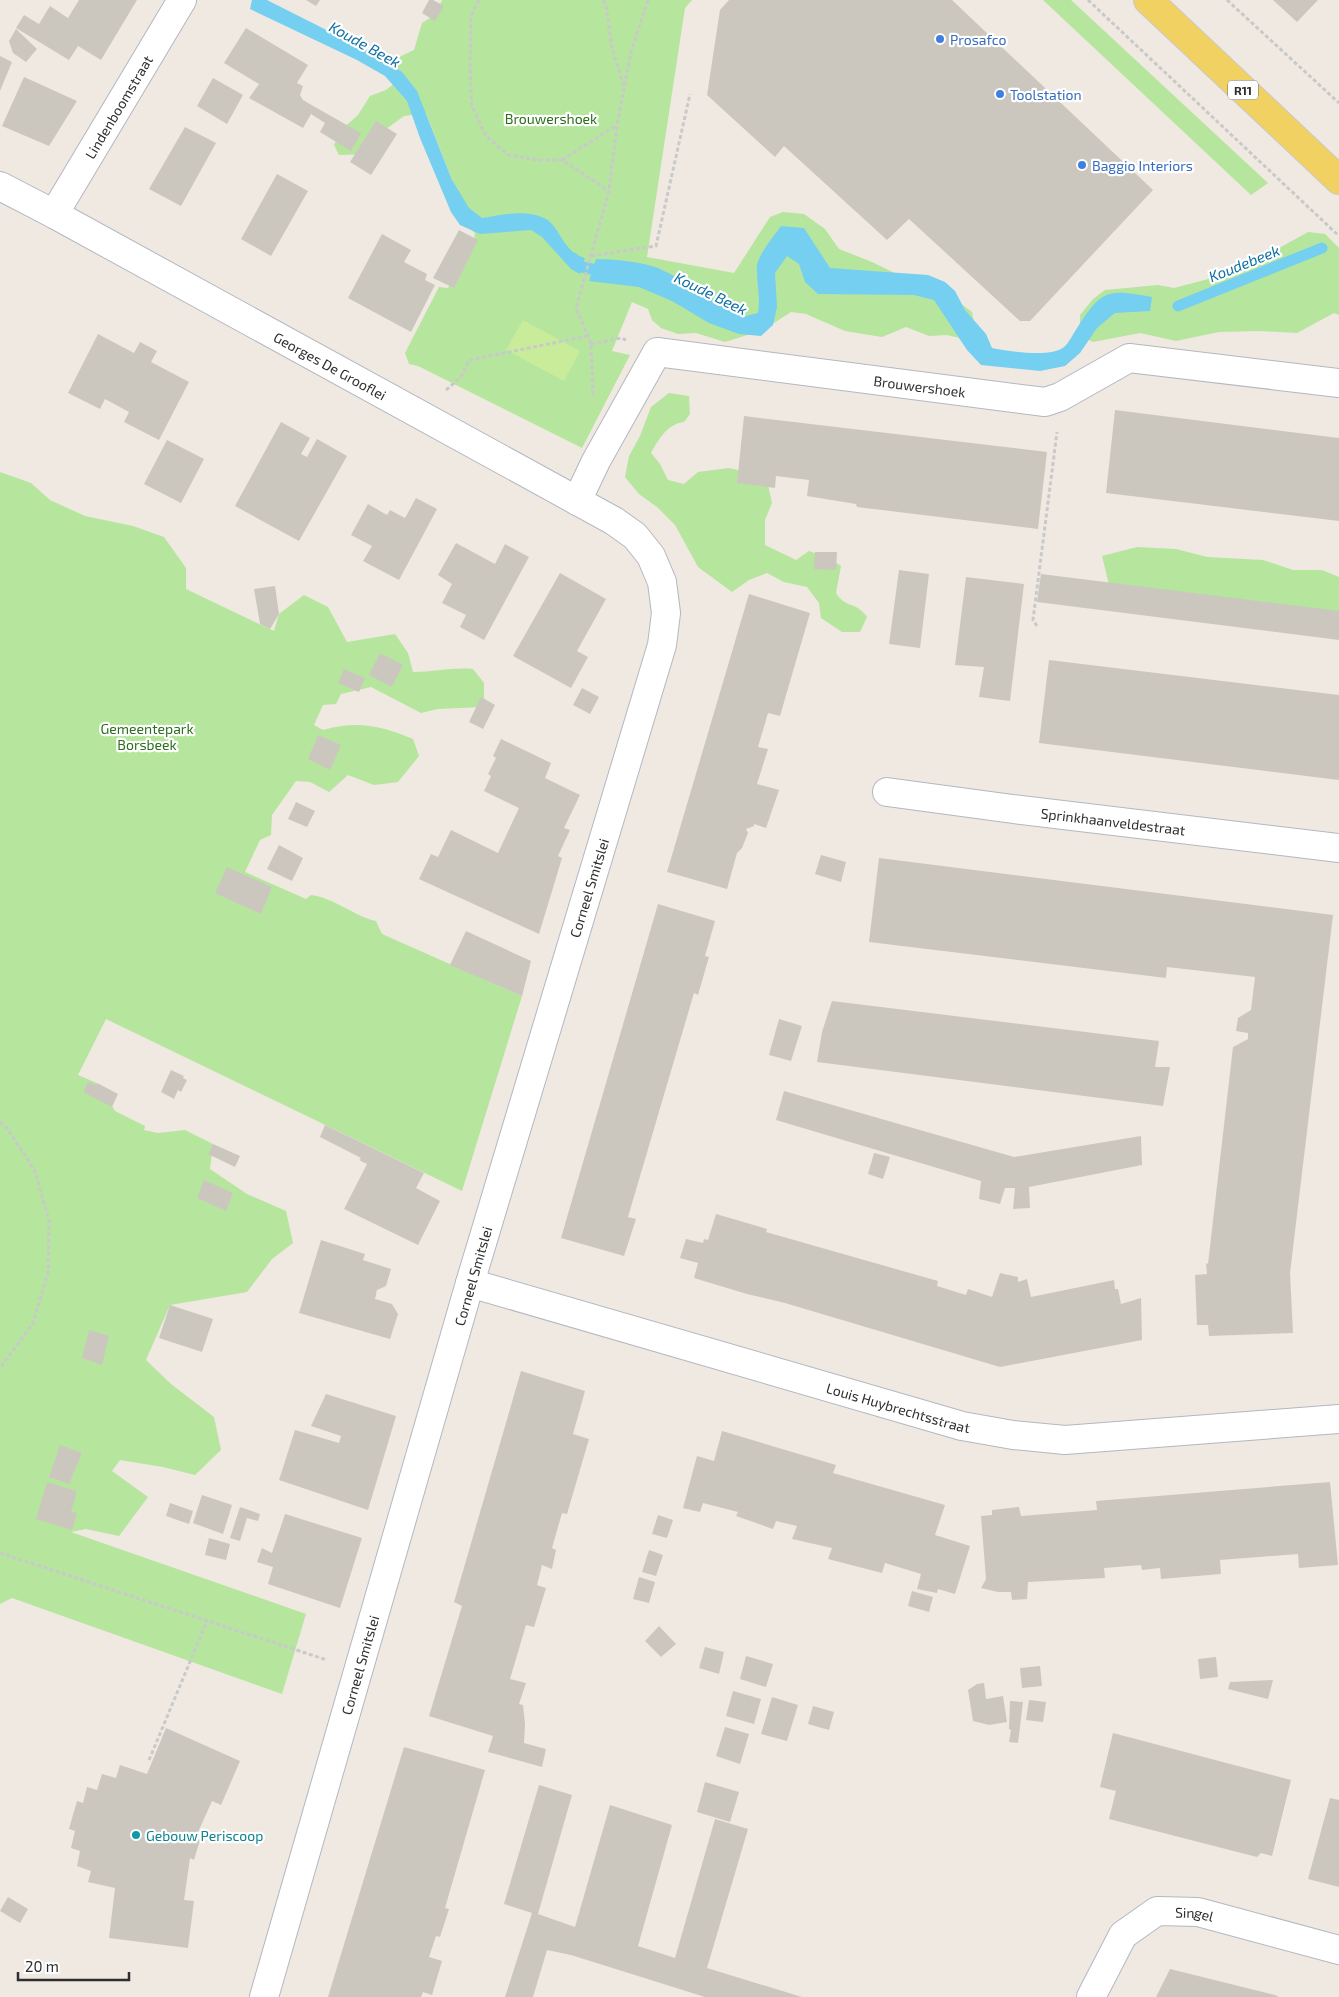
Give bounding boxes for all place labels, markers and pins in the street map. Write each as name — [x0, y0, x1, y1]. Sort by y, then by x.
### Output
place label: Prosafco — [950, 31, 1006, 48]
marker: Prosafco — [934, 33, 946, 45]
place label: Toolstation — [1010, 86, 1082, 103]
marker: Toolstation — [994, 88, 1006, 100]
place label: Baggio Interiors — [1092, 157, 1193, 174]
marker: Baggio Interiors — [1076, 159, 1088, 171]
place label: Gebouw Periscoop — [146, 1827, 263, 1844]
marker: Gebouw Periscoop — [130, 1829, 142, 1841]

